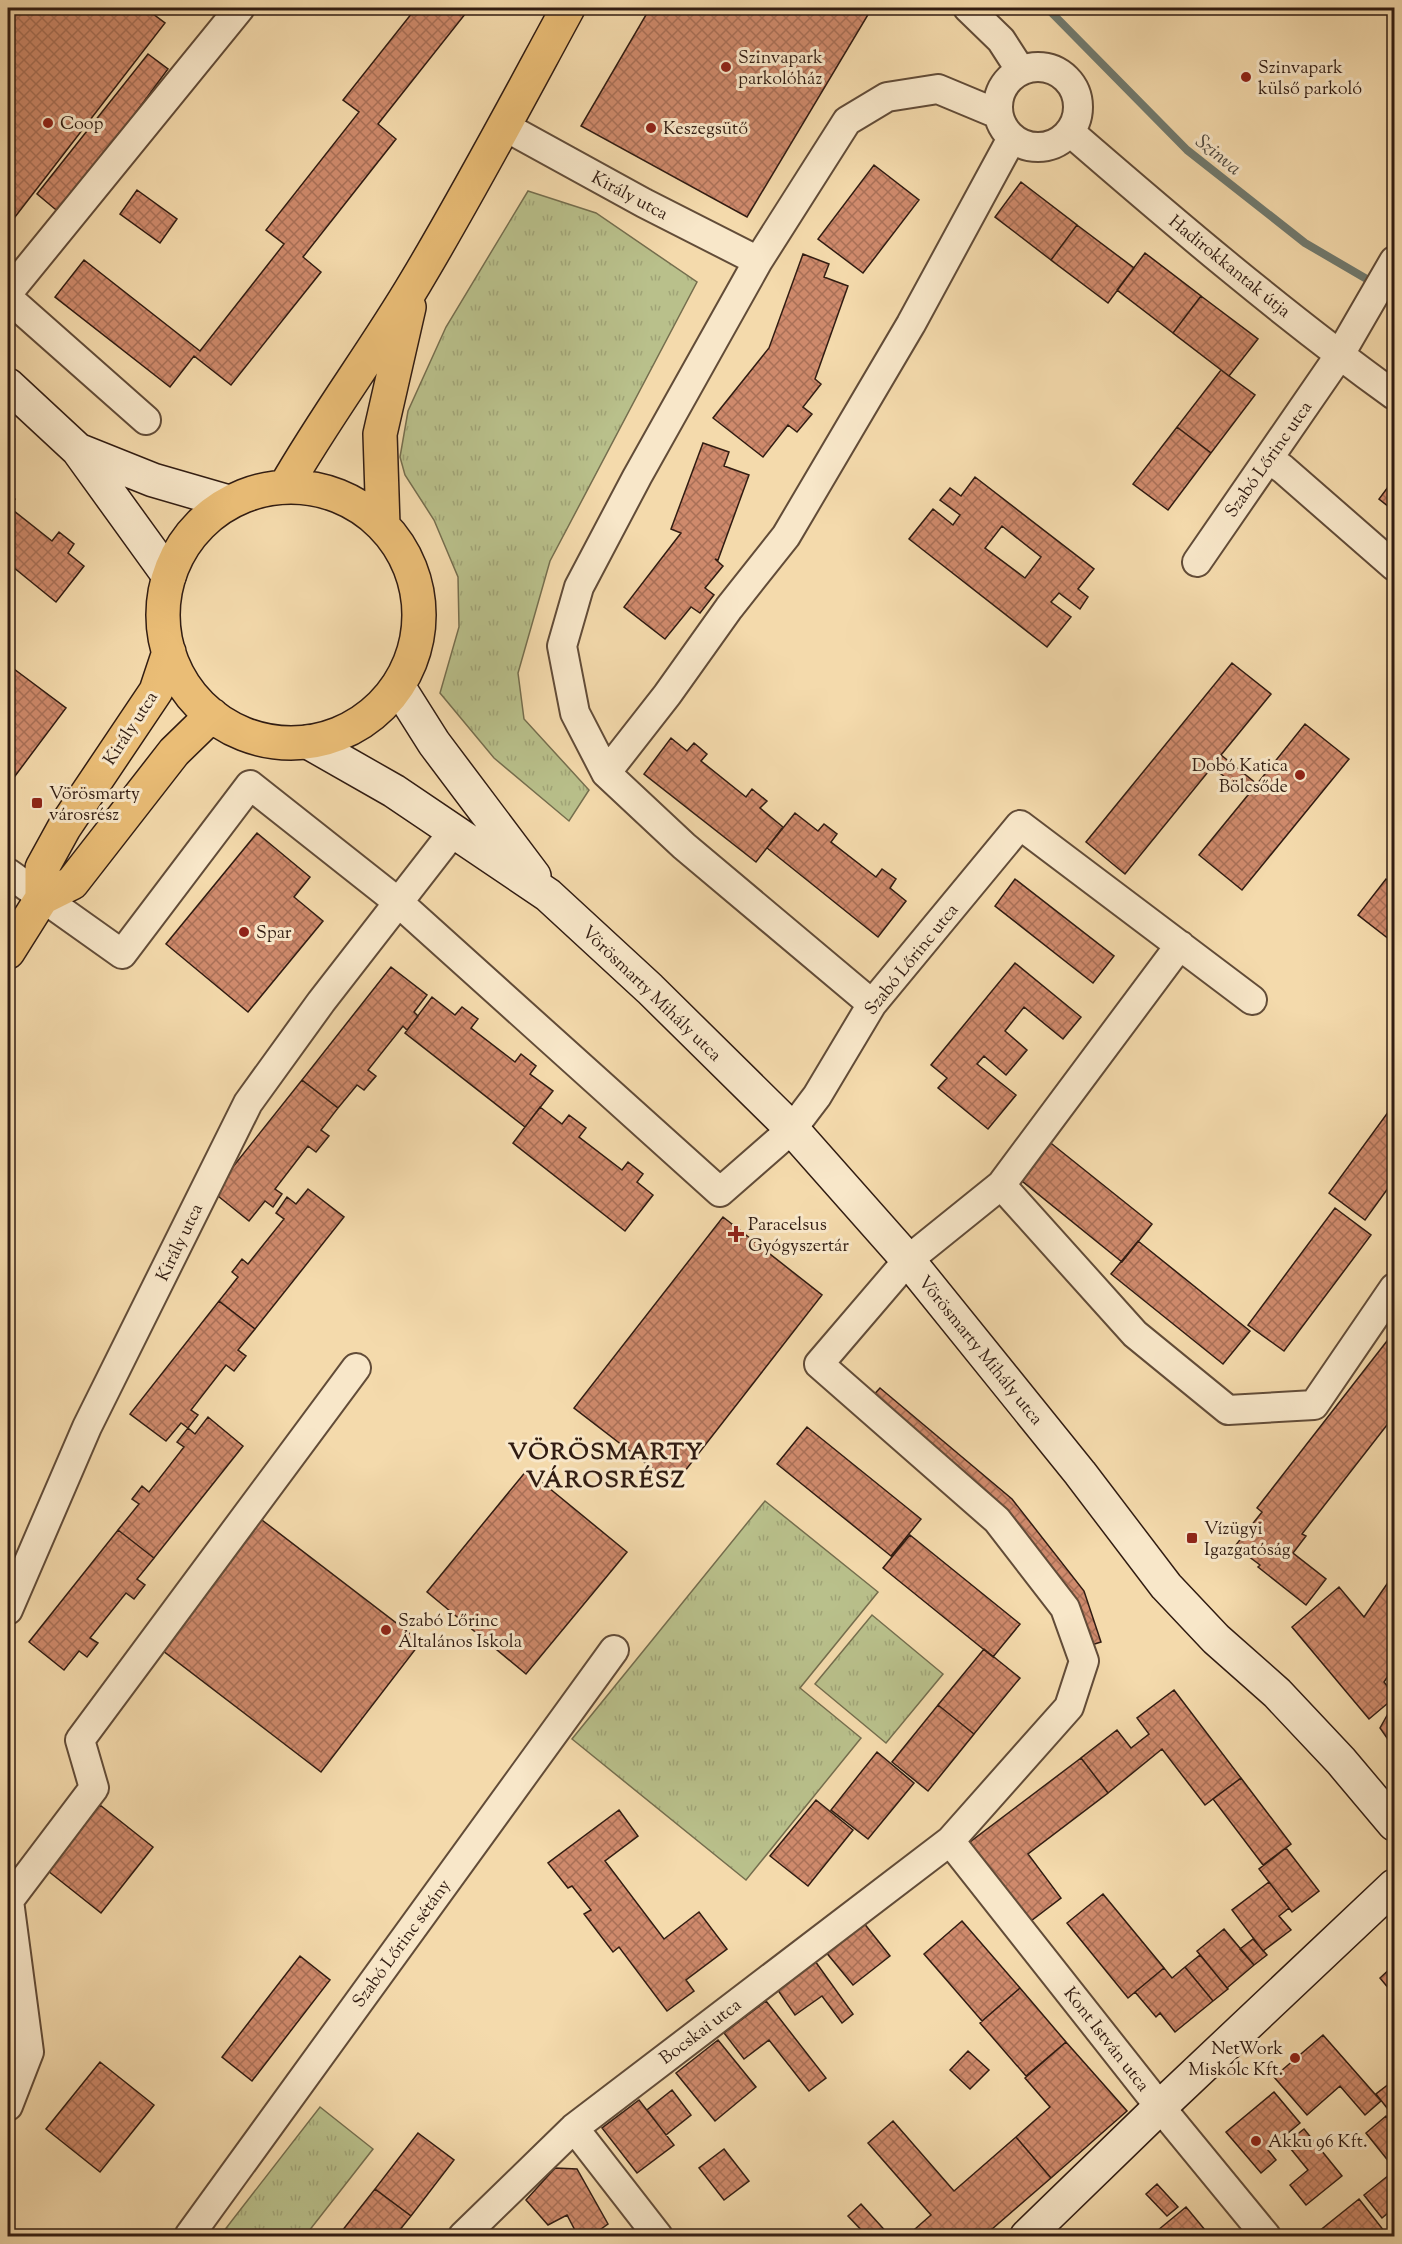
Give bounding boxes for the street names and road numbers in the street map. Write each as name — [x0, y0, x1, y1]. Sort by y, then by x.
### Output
street label: Király utca — [586, 166, 672, 228]
street label: Hadirokkantak útja — [1162, 210, 1295, 325]
street label: Szabó Lőrinc utca — [1220, 397, 1320, 524]
street label: Király utca — [98, 687, 165, 771]
street label: Szabó Lőrinc utca — [859, 899, 966, 1022]
street label: Vörösmarty Mihály utca — [575, 920, 727, 1068]
street label: Király utca — [151, 1200, 211, 1286]
street label: Vörösmarty Mihály utca — [911, 1271, 1048, 1432]
street label: Szabó Lőrinc sétány — [347, 1875, 458, 2014]
street label: Kont István utca — [1056, 1982, 1155, 2098]
street label: Bocskai utca — [655, 1993, 748, 2072]

